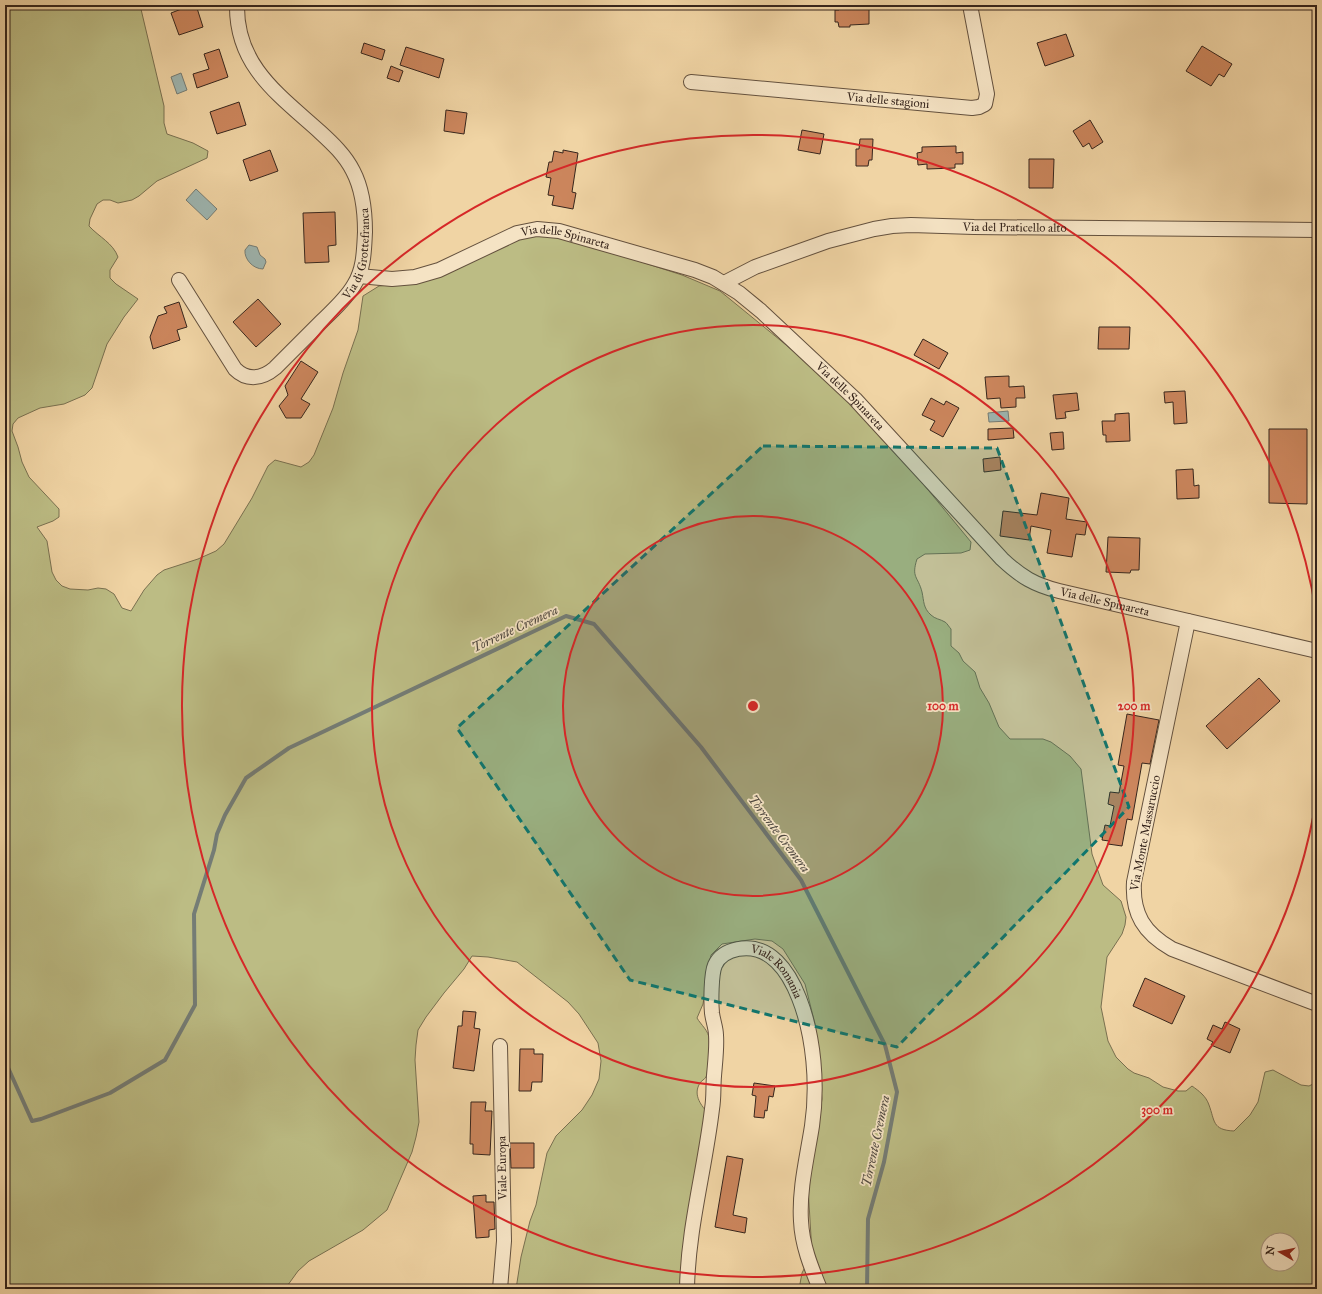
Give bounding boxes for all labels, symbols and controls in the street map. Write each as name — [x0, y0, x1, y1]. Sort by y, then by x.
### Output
street label: Via delle stagioni — [845, 89, 931, 111]
street label: Via di Grottefranca — [339, 206, 372, 303]
street label: Via del Praticello alto — [962, 220, 1067, 235]
street label: Via delle Spinareta — [519, 222, 612, 252]
street label: Via delle Spinareta — [812, 358, 888, 434]
street label: Via delle Spinareta — [1058, 584, 1152, 619]
water label: Torrente Cremera — [470, 602, 560, 656]
centre of rings — [746, 699, 760, 713]
text: 100 m — [927, 699, 960, 713]
text: 200 m — [1118, 699, 1151, 713]
street label: Via Monte Massaruccio — [1127, 774, 1163, 893]
water label: Torrente Cremera — [745, 792, 813, 876]
street label: Viale Romania — [749, 941, 806, 1001]
water label: Torrente Cremera — [859, 1094, 893, 1188]
text: 300 m — [1141, 1103, 1174, 1118]
street label: Viale Europa — [494, 1135, 510, 1201]
north arrow — [1260, 1232, 1300, 1272]
text: N — [1263, 1244, 1278, 1256]

